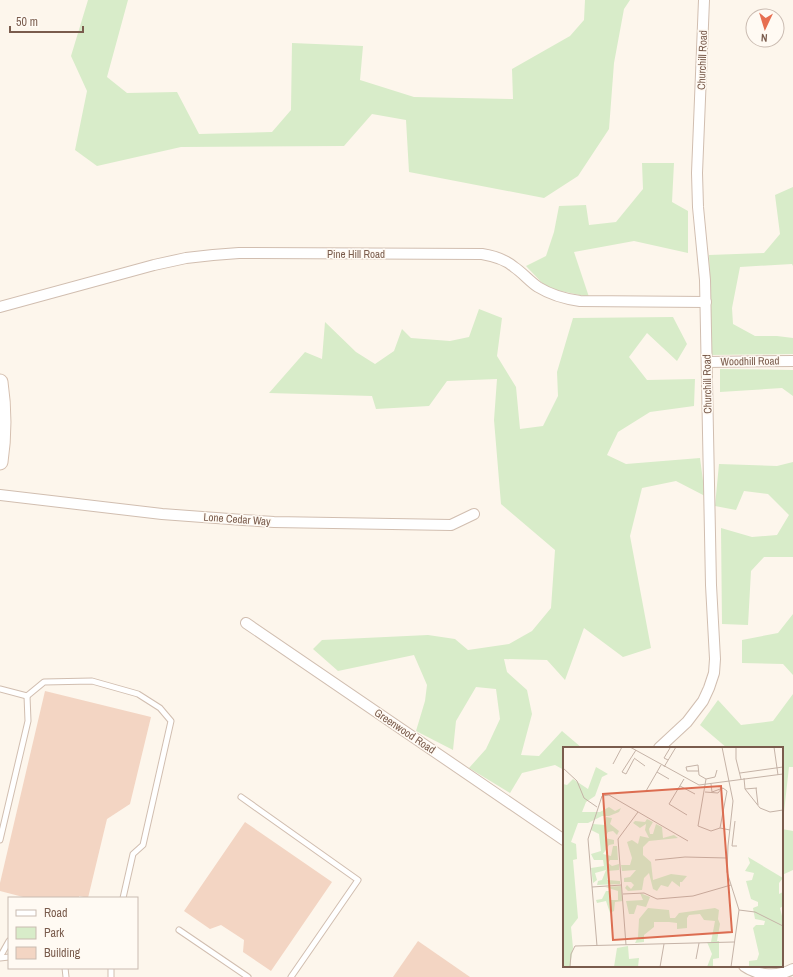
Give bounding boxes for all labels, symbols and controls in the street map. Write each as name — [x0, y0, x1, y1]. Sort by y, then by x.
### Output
scale bar — [10, 8, 83, 34]
north arrow — [745, 8, 785, 48]
text: 50 m — [16, 14, 38, 30]
street label: Churchill Road — [694, 30, 710, 90]
text: N — [761, 31, 768, 45]
street label: Pine Hill Road — [327, 247, 385, 261]
street label: Woodhill Road — [720, 353, 780, 369]
street label: Churchill Road — [699, 354, 715, 414]
street label: Lone Cedar Way — [203, 510, 272, 528]
street label: Greenwood Road — [372, 705, 438, 757]
inset map — [563, 747, 783, 967]
legend — [8, 897, 138, 969]
text: Road — [44, 905, 68, 921]
text: Park — [44, 925, 64, 941]
text: Building — [44, 945, 81, 961]

